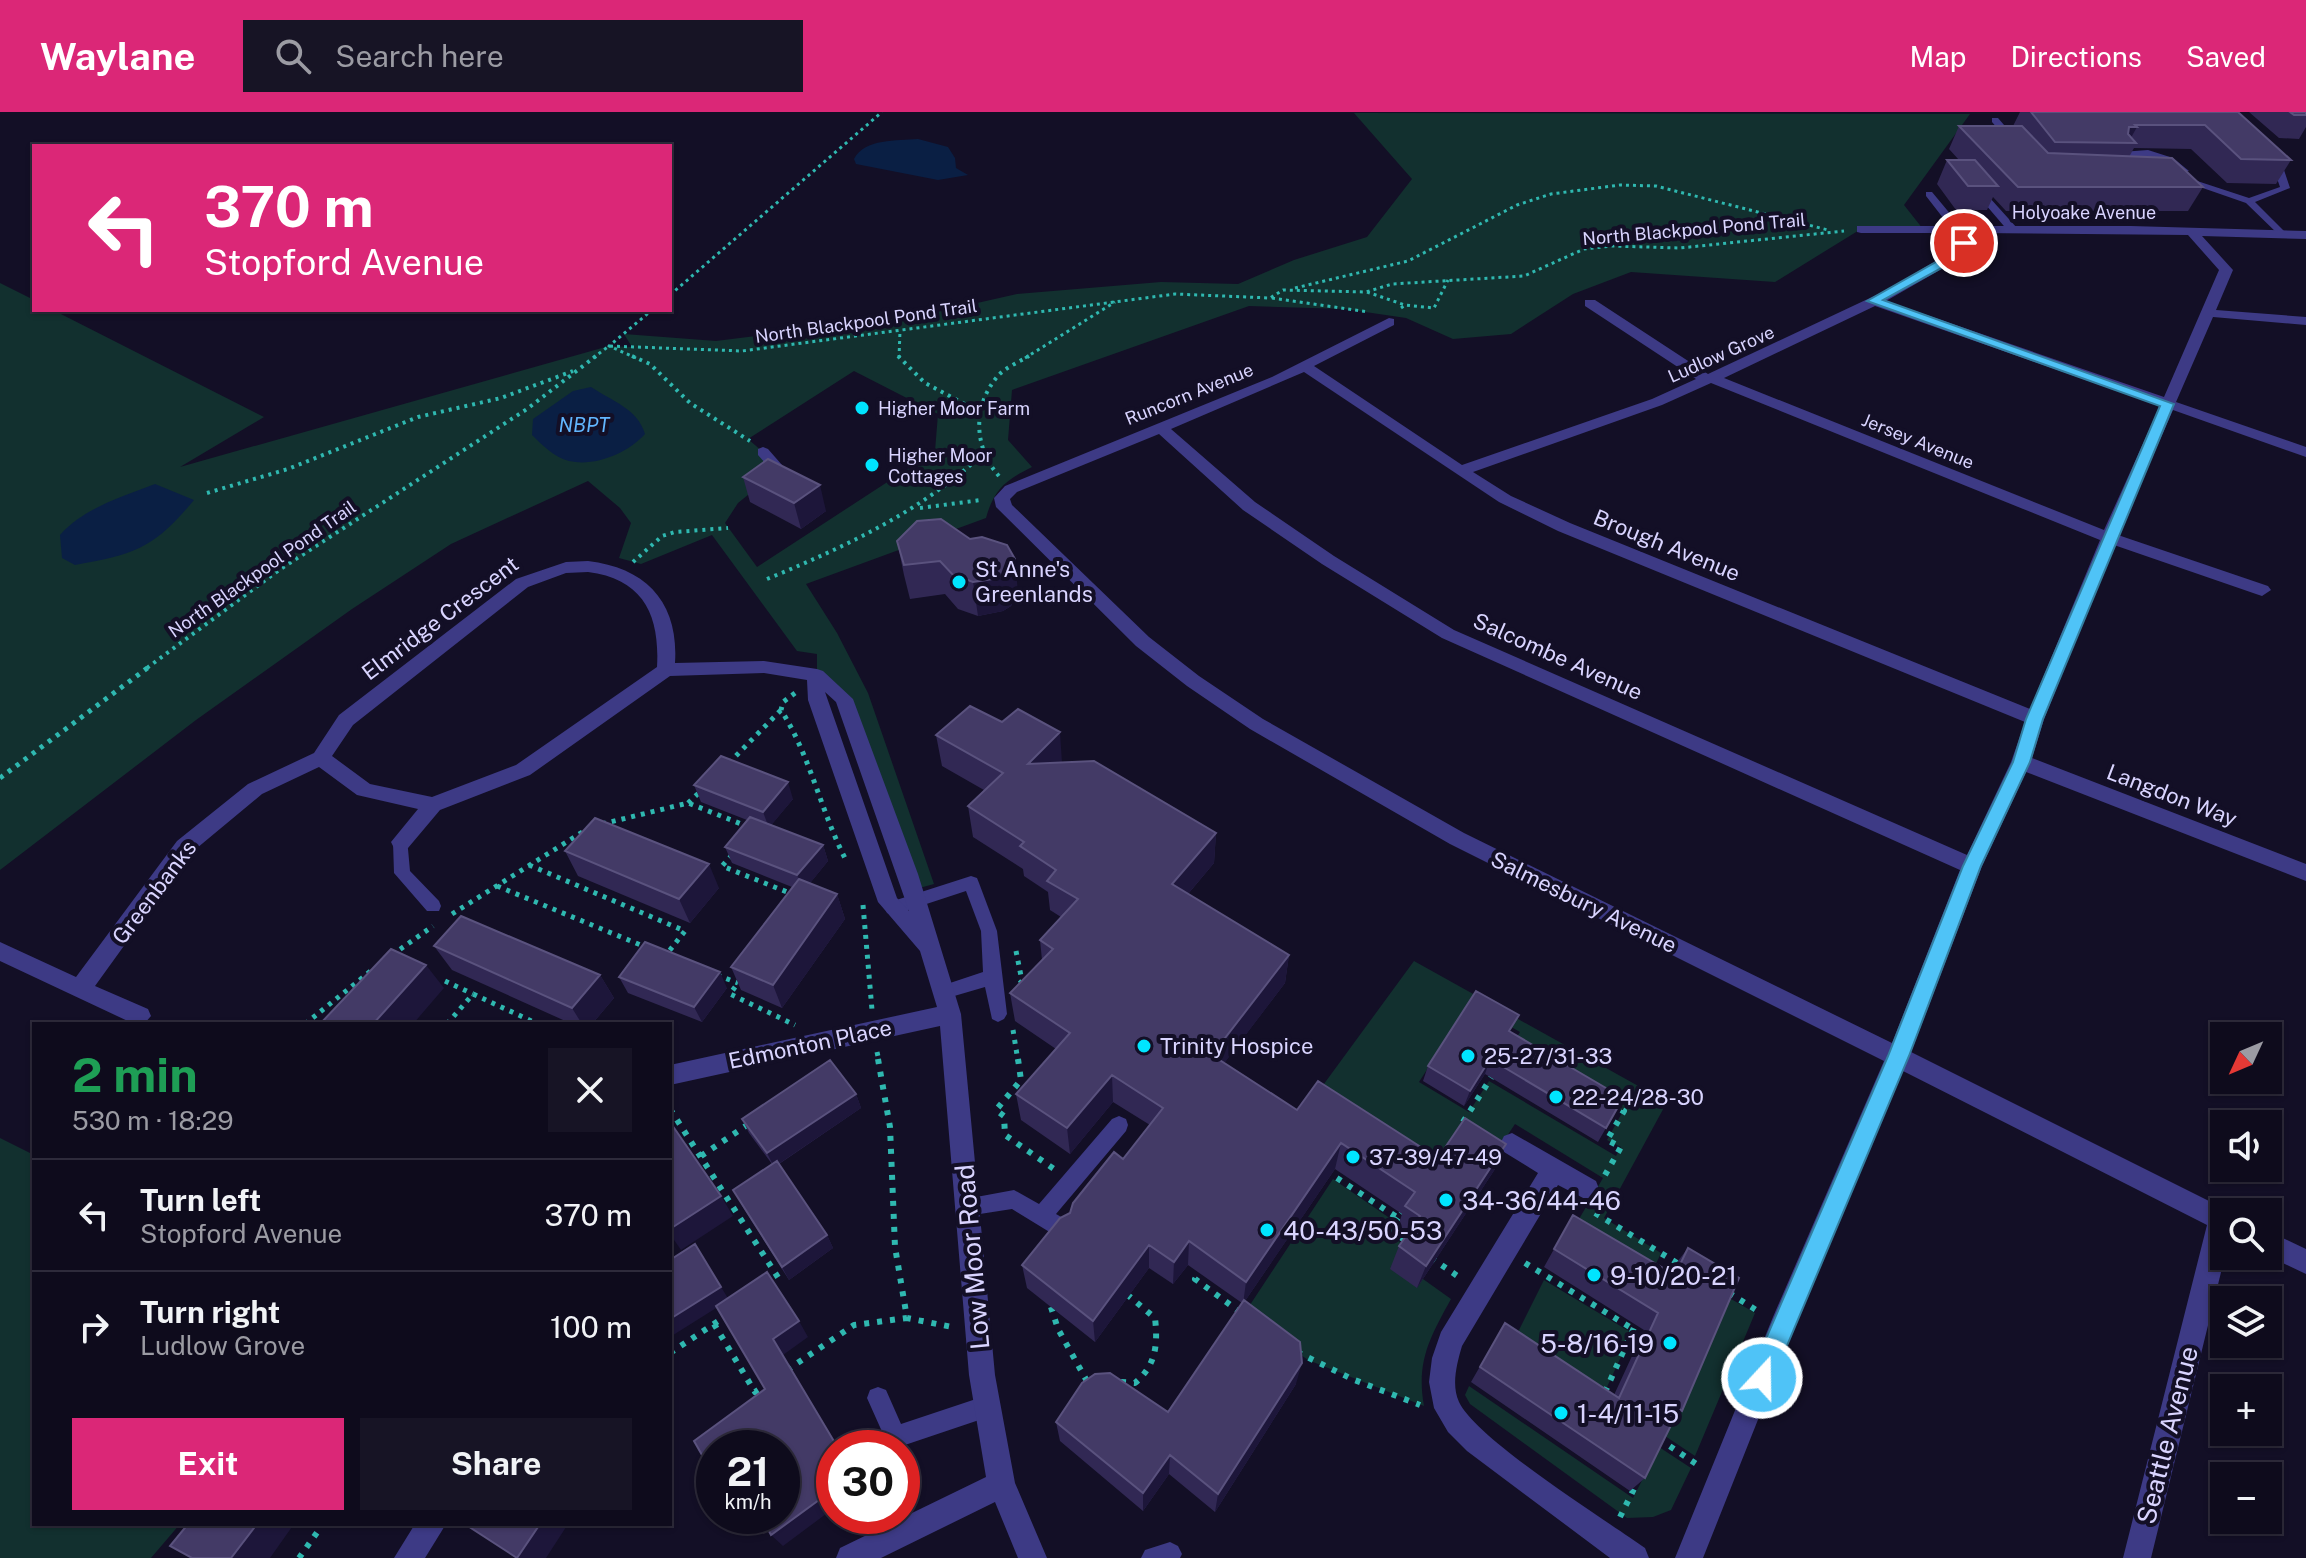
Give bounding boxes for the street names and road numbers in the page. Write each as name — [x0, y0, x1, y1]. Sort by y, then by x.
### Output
street label: Holyoake Avenue — [2012, 202, 2156, 223]
street label: North Blackpool Pond Trail — [1582, 209, 1806, 249]
street label: North Blackpool Pond Trail — [754, 295, 978, 347]
street label: Ludlow Grove — [1665, 321, 1777, 387]
street label: Runcorn Avenue — [1122, 359, 1256, 429]
street label: Jersey Avenue — [1859, 409, 1977, 473]
street label: North Blackpool Pond Trail — [164, 496, 360, 642]
street label: Brough Avenue — [1590, 504, 1744, 586]
street label: Elmridge Crescent — [357, 551, 523, 685]
street label: Salcombe Avenue — [1469, 607, 1647, 705]
street label: Langdon Way — [2103, 758, 2241, 832]
street label: Greenbanks — [107, 835, 201, 949]
street label: Salmesbury Avenue — [1487, 846, 1681, 958]
street label: Edmonton Place — [726, 1014, 894, 1074]
street label: Low Moor Road — [948, 1163, 996, 1351]
street label: Seattle Avenue — [2130, 1343, 2204, 1527]

